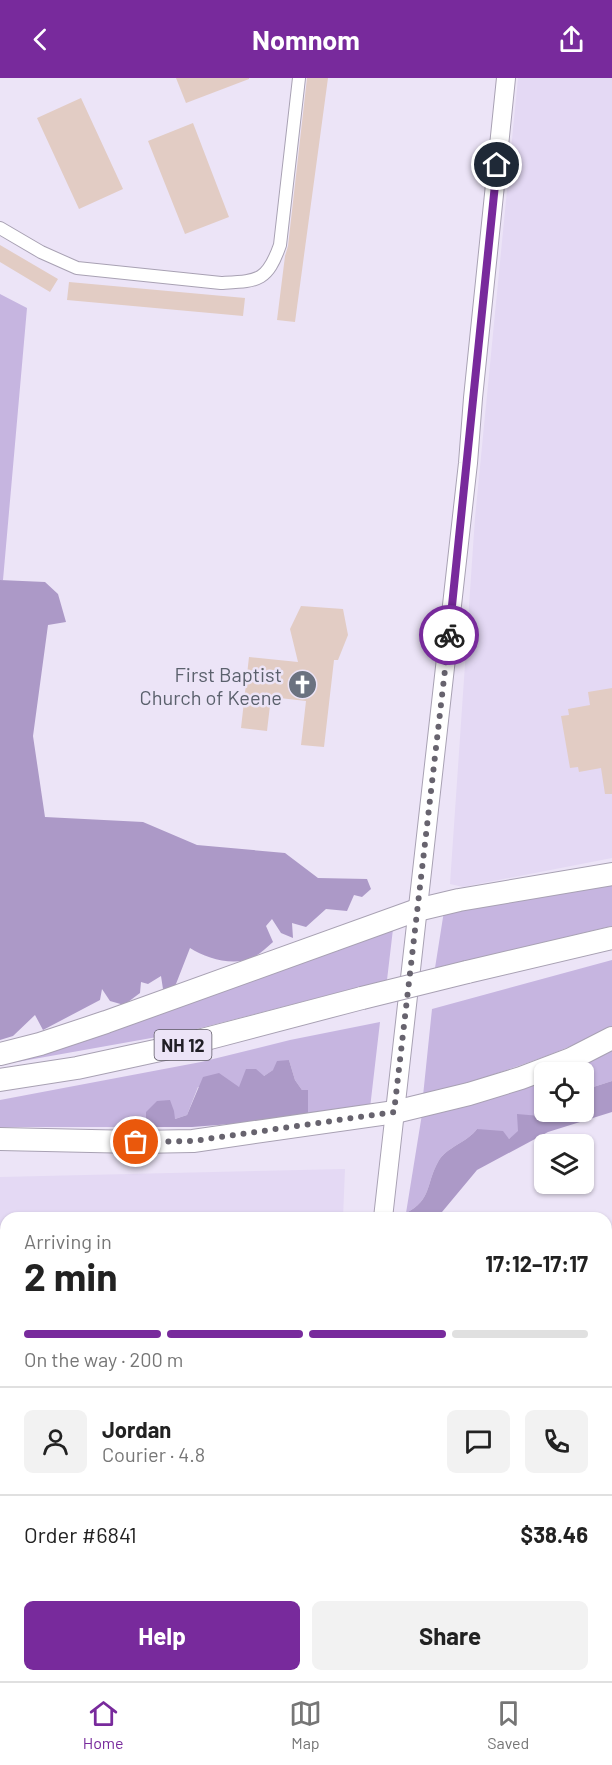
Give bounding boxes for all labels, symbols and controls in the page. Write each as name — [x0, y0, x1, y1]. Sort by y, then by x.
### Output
icon: back — [24, 23, 57, 56]
text: Nomnom — [252, 23, 360, 55]
icon: share — [555, 23, 588, 56]
pin — [471, 139, 522, 190]
icon: home — [480, 148, 513, 181]
courier — [419, 605, 479, 665]
icon: bike — [433, 619, 466, 652]
place label: First Baptist Church of Keene — [140, 662, 282, 709]
church icon: First Baptist Church of Keene — [287, 669, 319, 701]
road number: NH 12 — [154, 1030, 212, 1060]
map controls — [534, 1062, 594, 1194]
button: locate — [534, 1062, 594, 1122]
pin — [110, 1116, 161, 1167]
icon: bag — [119, 1125, 152, 1158]
button: layers — [534, 1134, 594, 1194]
text: Arriving in — [24, 1229, 112, 1253]
text: 17:12–17:17 — [485, 1250, 588, 1276]
text: 2 min — [24, 1252, 117, 1299]
text: On the way · 200 m — [24, 1347, 183, 1371]
button: person — [24, 1410, 87, 1473]
button: chat — [447, 1410, 510, 1473]
button: phone — [525, 1410, 588, 1473]
text: Jordan — [102, 1416, 171, 1442]
text: Courier · 4.8 — [102, 1442, 205, 1466]
text: Order #6841 — [24, 1521, 137, 1547]
text: $38.46 — [521, 1521, 588, 1547]
button: Help — [24, 1601, 300, 1670]
button: Share — [312, 1601, 588, 1670]
tab: Home — [83, 1697, 124, 1752]
tab: Map — [289, 1697, 322, 1752]
tab: Saved — [487, 1697, 529, 1752]

